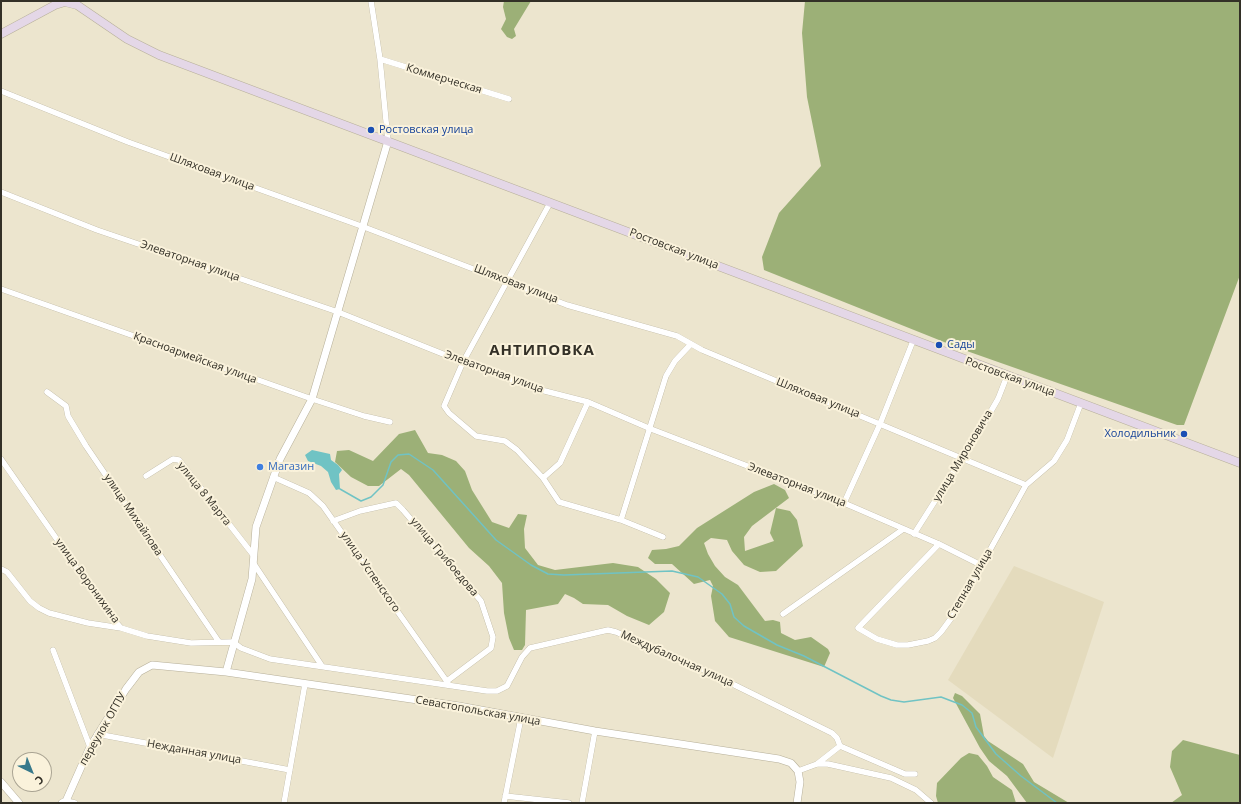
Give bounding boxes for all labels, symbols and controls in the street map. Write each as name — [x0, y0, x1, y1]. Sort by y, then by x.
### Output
street label: Коммерческая — [405, 61, 483, 97]
place label: Ростовская улица — [379, 123, 473, 137]
marker: Ростовская улица — [366, 125, 376, 135]
street label: Шляховая улица — [168, 151, 256, 193]
street label: Ростовская улица — [628, 226, 720, 272]
street label: Элеваторная улица — [139, 238, 241, 284]
street label: Шляховая улица — [472, 262, 560, 306]
street label: Красноармейская улица — [132, 330, 258, 386]
place label: Сады — [947, 338, 975, 352]
marker: Сады — [934, 340, 944, 350]
district label: АНТИПОВКА — [489, 342, 595, 360]
street label: Элеваторная улица — [443, 348, 545, 396]
street label: Ростовская улица — [963, 355, 1057, 399]
street label: Шляховая улица — [774, 375, 862, 421]
street label: улица Мироновича — [930, 408, 996, 504]
place label: Холодильник — [1104, 427, 1176, 441]
marker: Холодильник — [1179, 429, 1189, 439]
street label: улица 8 Марта — [174, 460, 234, 528]
place label: Магазин — [268, 460, 314, 474]
street label: Элеваторная улица — [746, 460, 848, 510]
marker: Магазин — [255, 462, 265, 472]
street label: улица Михайлова — [101, 472, 165, 558]
street label: улица Грибоедова — [407, 515, 481, 599]
street label: улица Успенского — [337, 529, 403, 615]
street label: улица Воронихина — [52, 536, 122, 626]
street label: Степная улица — [945, 547, 995, 621]
street label: Междубалочная улица — [619, 628, 735, 690]
street label: переулок ОГПУ — [77, 690, 129, 768]
street label: Севастопольская улица — [415, 694, 541, 728]
street label: Нежданная улица — [146, 737, 242, 767]
north arrow — [12, 752, 52, 792]
text: С — [32, 773, 48, 788]

